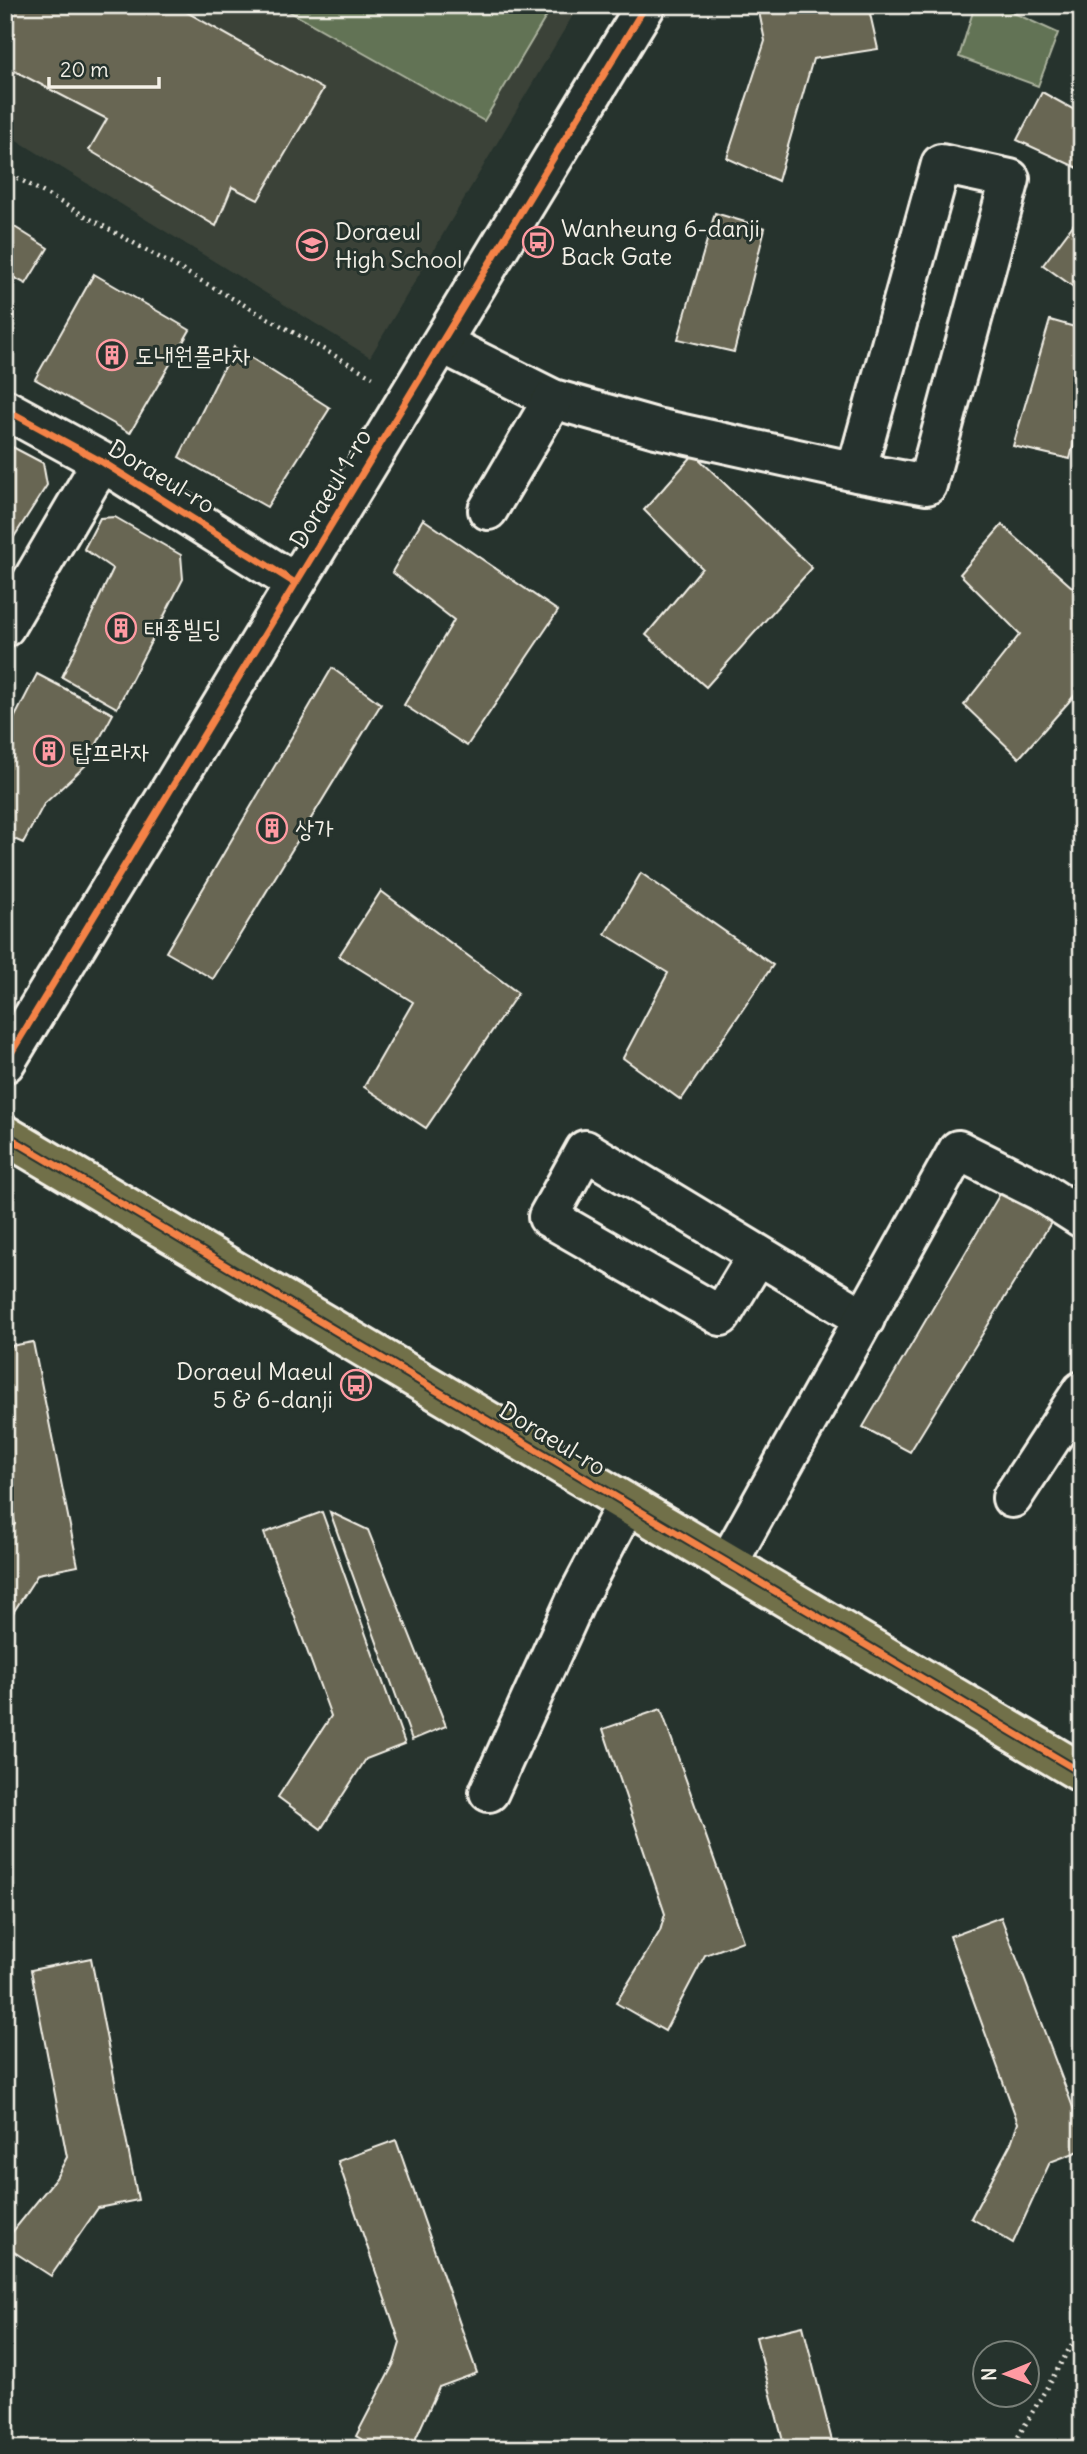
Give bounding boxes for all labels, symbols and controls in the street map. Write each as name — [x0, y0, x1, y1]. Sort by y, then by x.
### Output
scale bar — [49, 46, 159, 90]
text: 20 m — [60, 56, 109, 83]
place label: Wanheung 6-danji Back Gate — [561, 213, 760, 271]
place label: Doraeul High School — [335, 216, 462, 274]
bus stop icon: Wanheung 6-danji Back Gate — [521, 225, 555, 259]
school or university icon: Doraeul High School — [295, 228, 329, 262]
building icon: 도내원플라자 — [95, 338, 129, 372]
place label: 도내원플라자 — [135, 340, 251, 370]
street label: Doraeul 1-ro — [283, 423, 377, 553]
street label: Doraeul-ro — [103, 432, 221, 520]
building icon: 태종빌딩 — [104, 611, 138, 645]
place label: 태종빌딩 — [144, 613, 221, 643]
building icon: 탑프라자 — [32, 734, 66, 768]
place label: 탑프라자 — [72, 736, 149, 766]
building icon: 상가 — [255, 811, 289, 845]
place label: 상가 — [295, 813, 334, 843]
place label: Doraeul Maeul 5 & 6-danji — [176, 1356, 333, 1414]
bus stop icon: Doraeul Maeul 5 & 6-danji — [339, 1368, 373, 1402]
street label: Doraeul-ro — [494, 1394, 612, 1482]
north arrow — [972, 2338, 1042, 2408]
text: N — [977, 2368, 1001, 2381]

